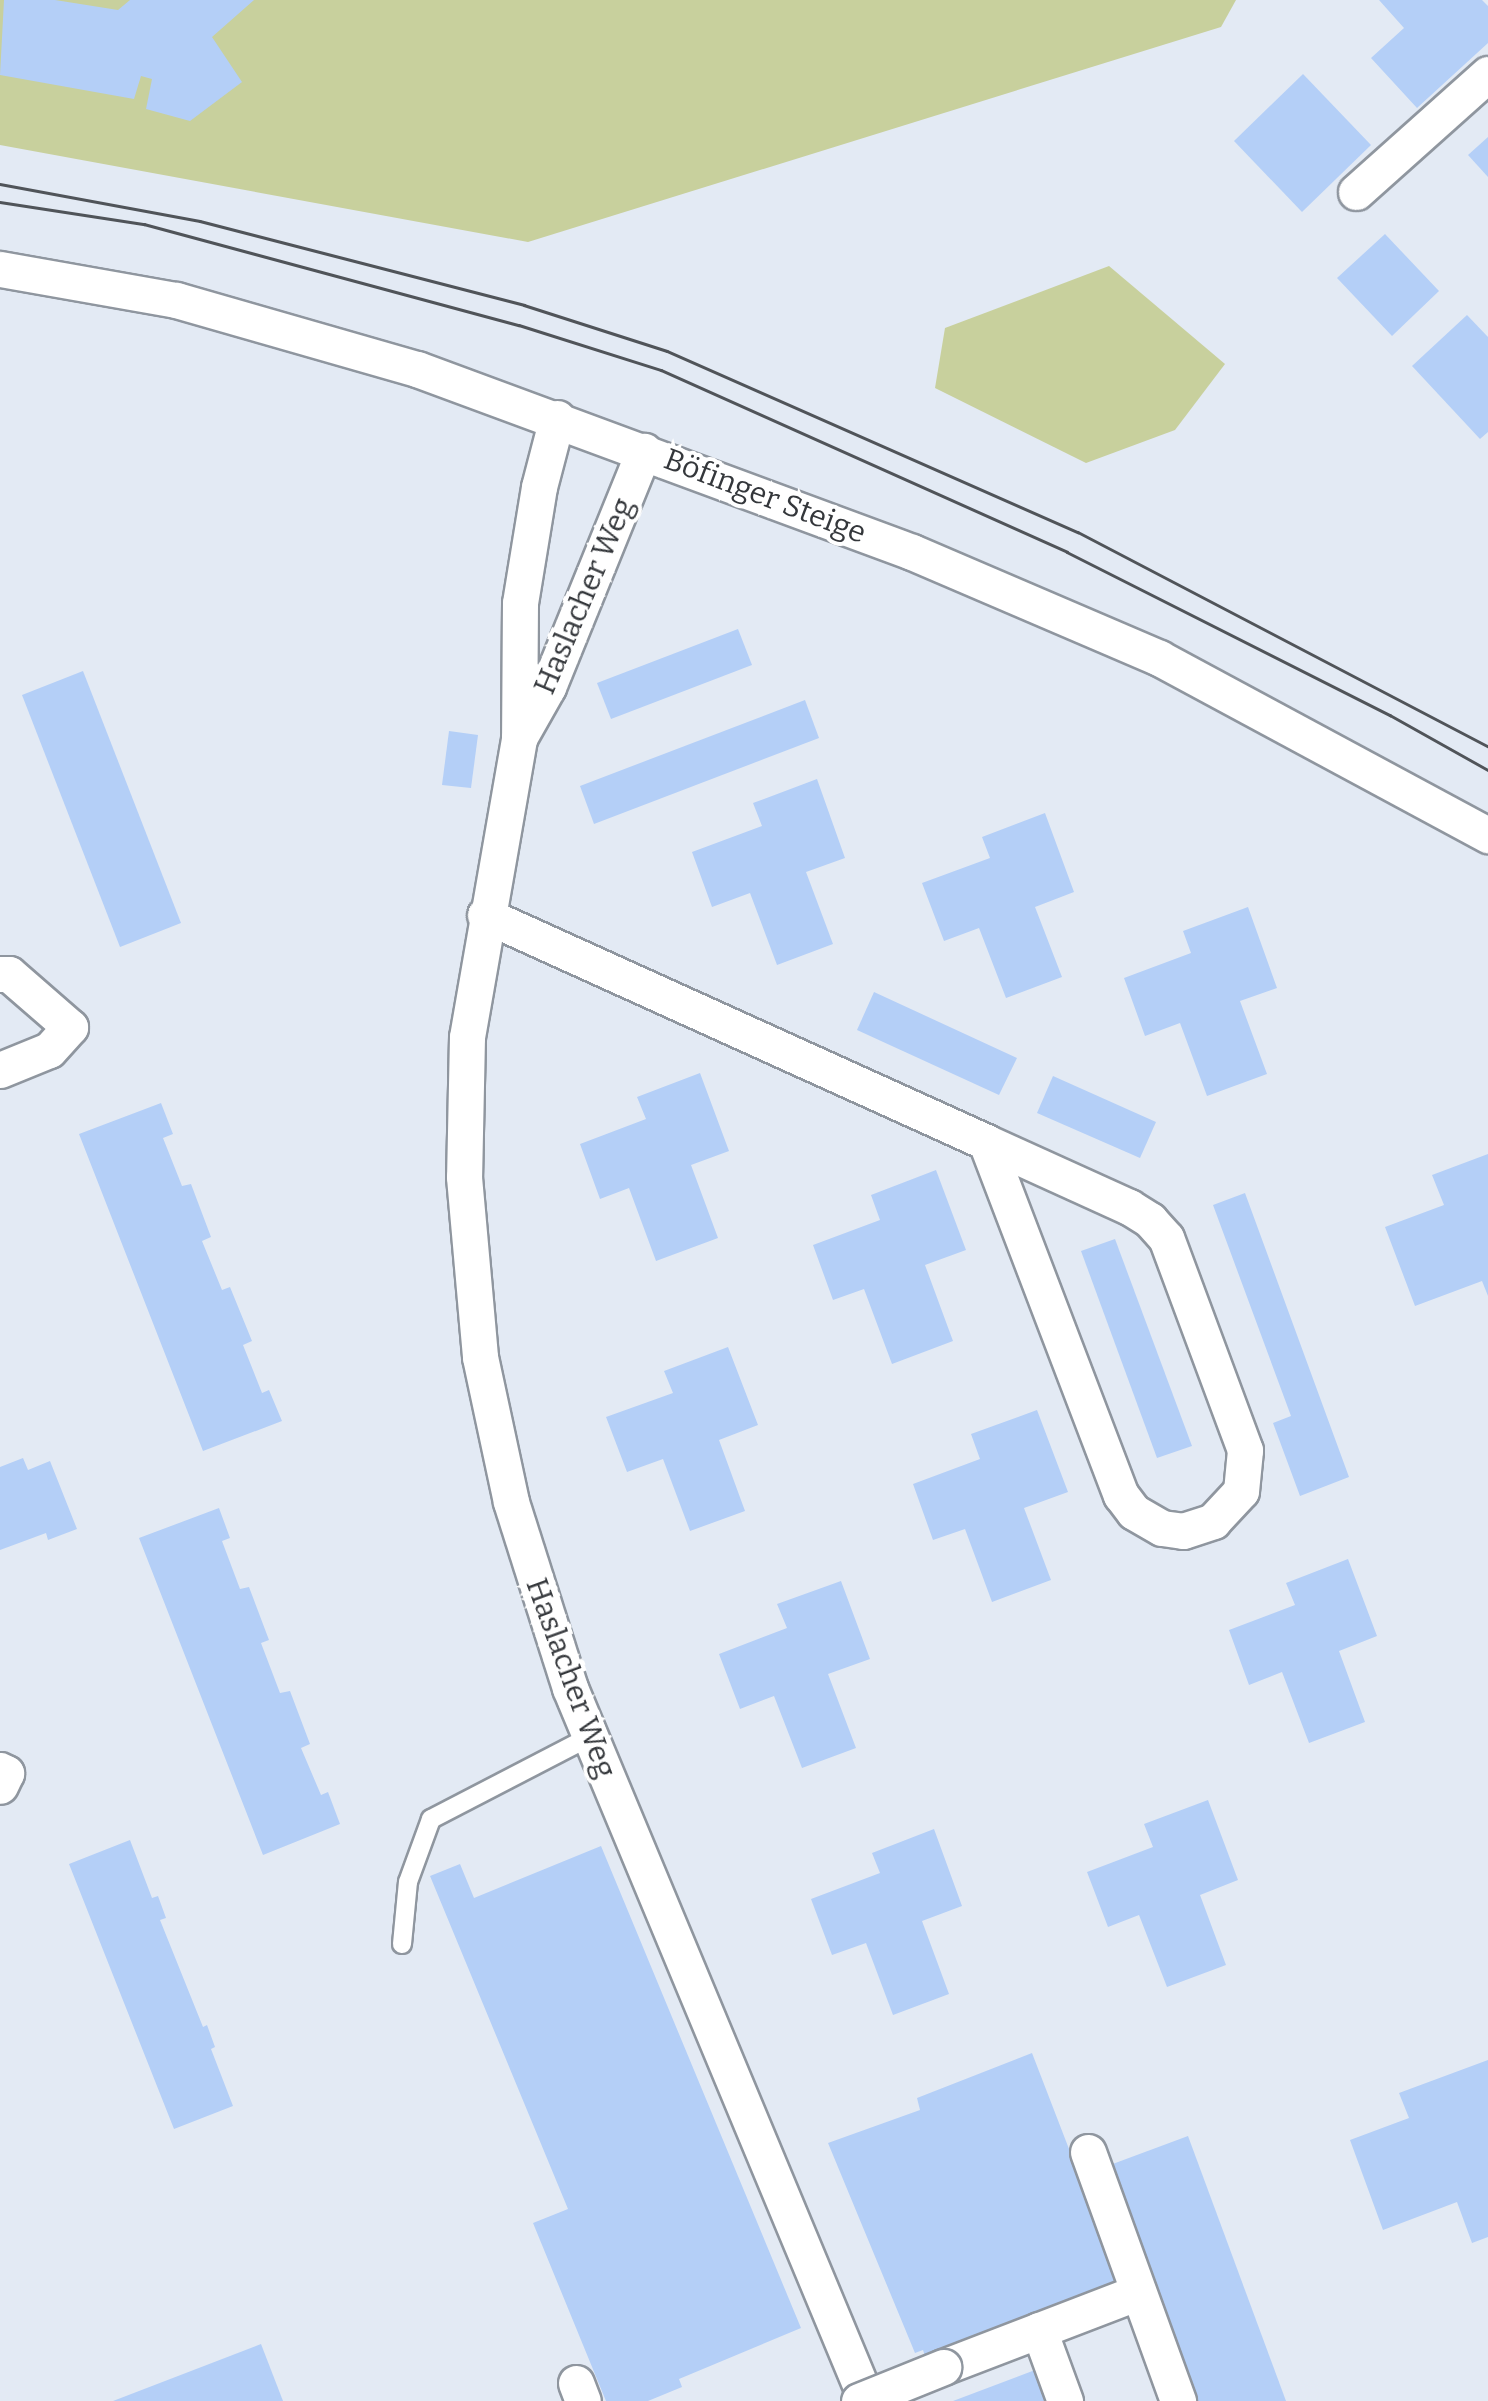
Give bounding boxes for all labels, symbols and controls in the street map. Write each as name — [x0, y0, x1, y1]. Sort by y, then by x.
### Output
street label: Böfinger Steige — [659, 441, 871, 551]
street label: Haslacher Weg — [526, 492, 642, 700]
street label: Haslacher Weg — [518, 1573, 624, 1783]

